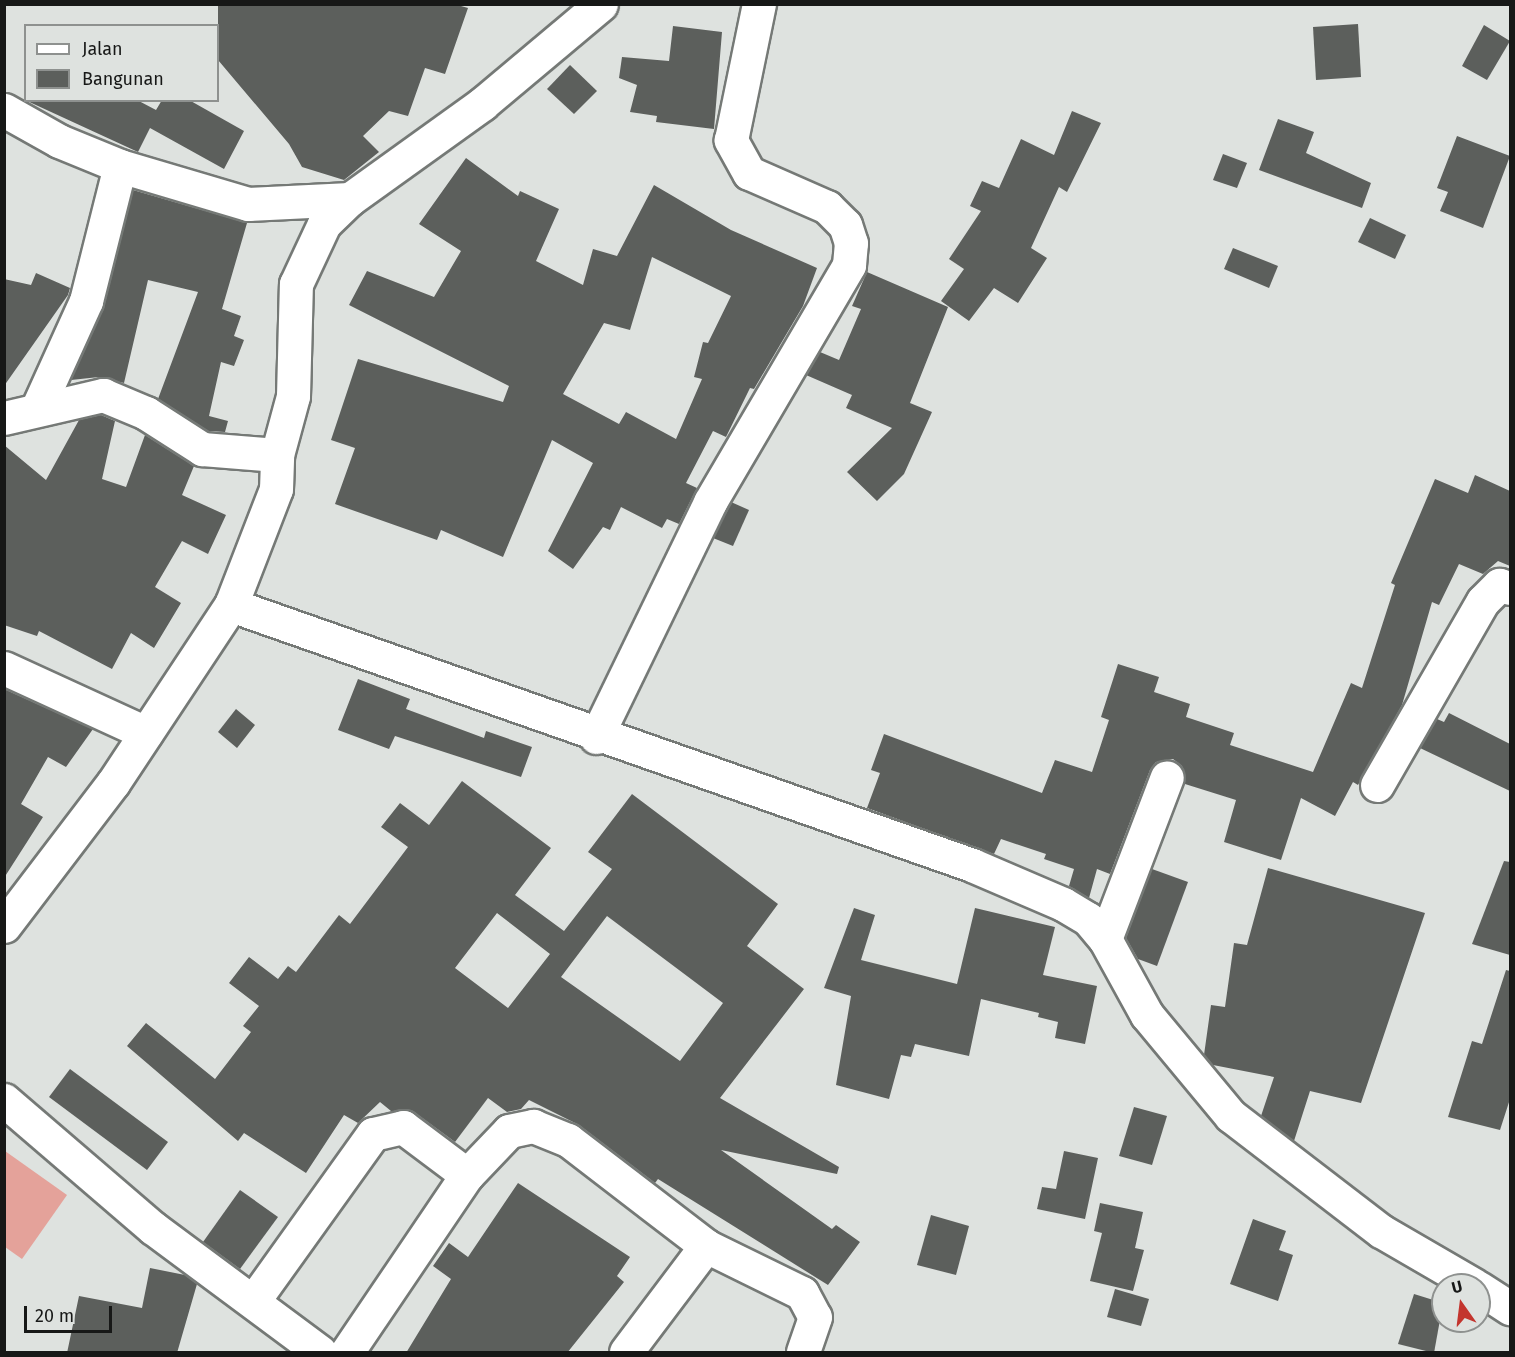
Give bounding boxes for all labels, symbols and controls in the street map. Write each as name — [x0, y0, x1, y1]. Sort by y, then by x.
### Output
legend — [24, 24, 219, 102]
text: Jalan — [82, 38, 123, 60]
text: Bangunan — [82, 68, 164, 90]
north arrow — [1431, 1273, 1491, 1333]
text: U — [1450, 1277, 1464, 1297]
scale bar — [27, 1294, 116, 1332]
text: 20 m — [35, 1305, 74, 1327]

